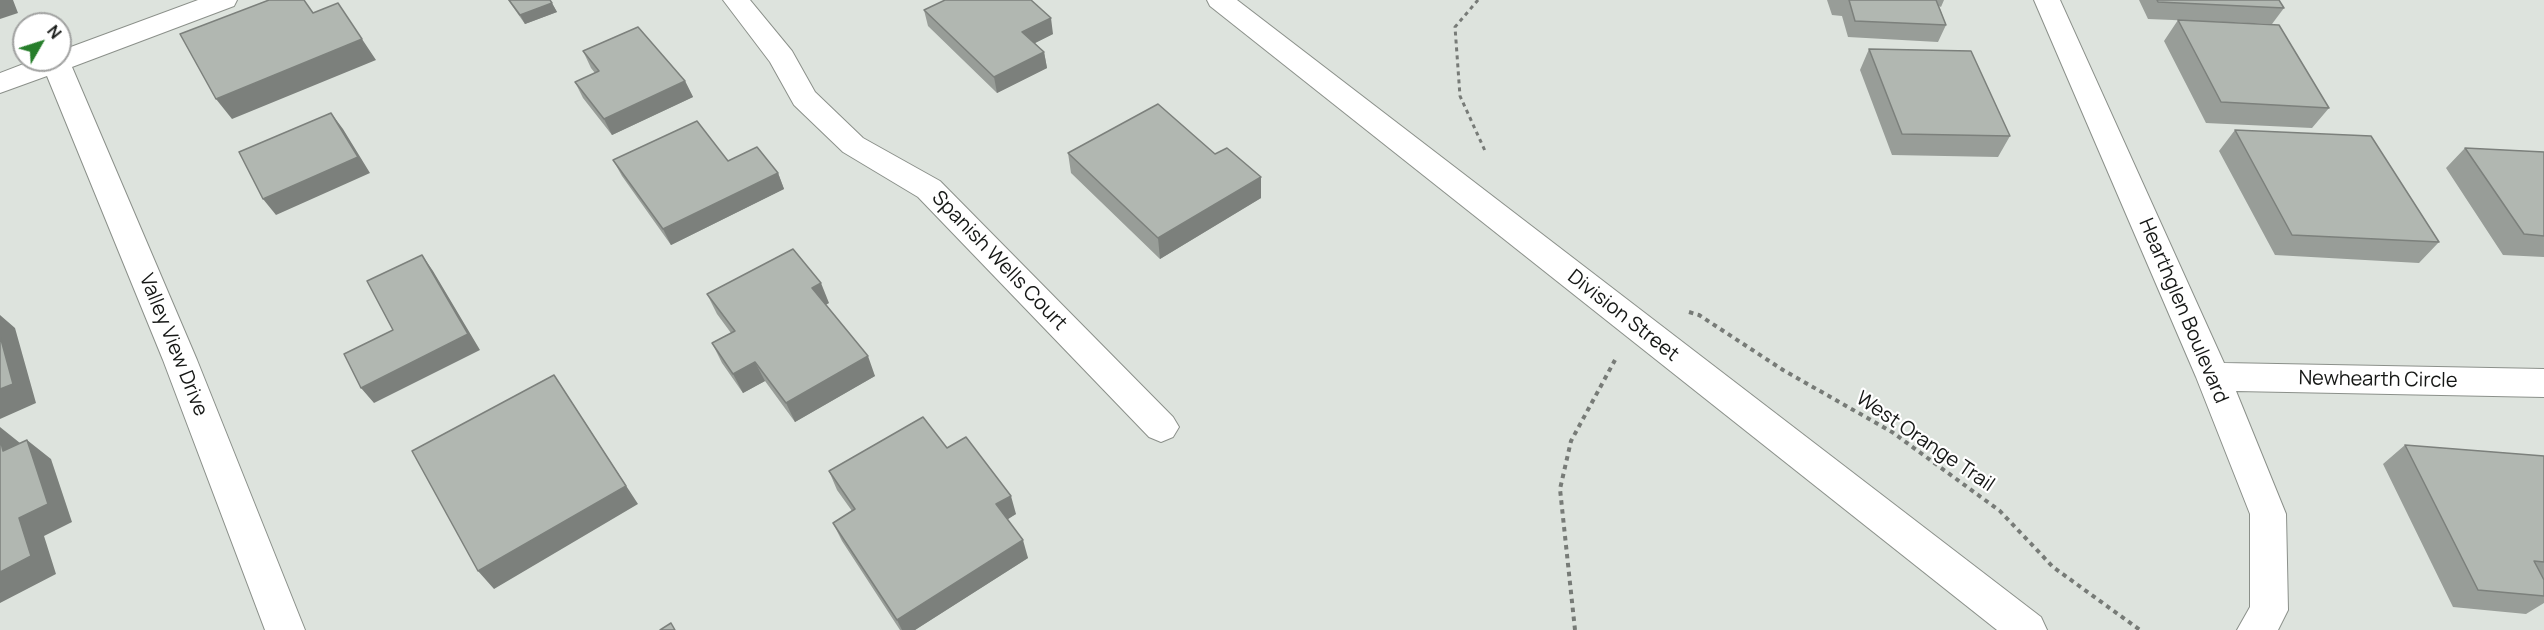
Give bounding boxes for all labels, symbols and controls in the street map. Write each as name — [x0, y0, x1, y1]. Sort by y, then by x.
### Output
north arrow — [12, 12, 72, 72]
text: N — [42, 21, 67, 43]
street label: Spanish Wells Court — [926, 186, 1072, 336]
street label: Hearthglen Boulevard — [2133, 215, 2233, 407]
street label: Division Street — [1563, 265, 1683, 367]
street label: Valley View Drive — [134, 270, 212, 420]
street label: Newhearth Circle — [2298, 367, 2458, 393]
street label: West Orange Trail — [1851, 387, 1999, 497]

